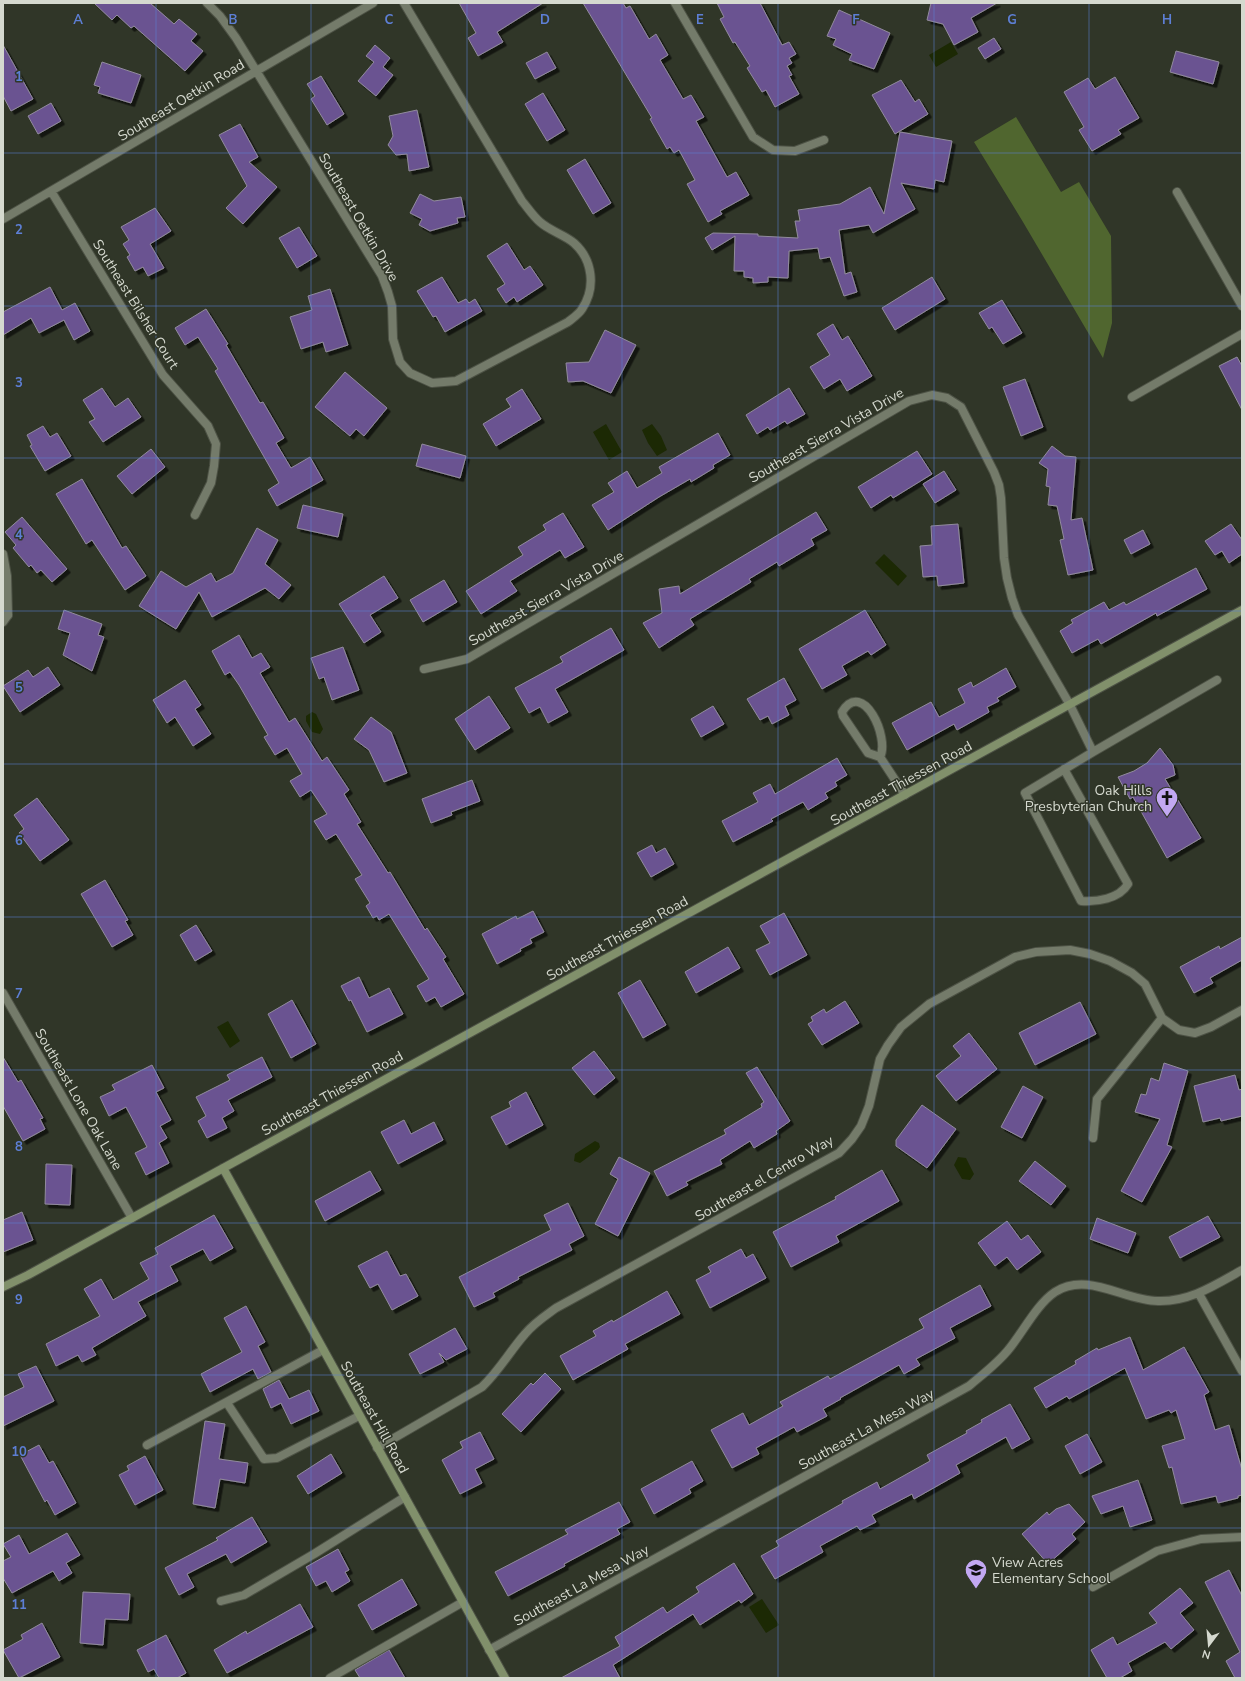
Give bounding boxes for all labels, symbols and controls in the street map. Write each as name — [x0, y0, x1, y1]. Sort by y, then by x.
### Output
text: A — [73, 11, 83, 29]
text: B — [229, 11, 238, 29]
text: C — [385, 11, 394, 29]
text: D — [540, 11, 550, 29]
text: E — [696, 11, 704, 29]
text: F — [852, 11, 860, 29]
text: G — [1007, 11, 1017, 29]
text: H — [1162, 11, 1172, 29]
street label: Southeast Oetkin Road — [114, 55, 248, 146]
text: 1 — [15, 68, 23, 86]
street label: Southeast Oetkin Drive — [314, 150, 403, 285]
text: 2 — [15, 221, 23, 239]
street label: Southeast Bilsher Court — [88, 236, 183, 373]
text: 3 — [15, 374, 23, 392]
street label: Southeast Sierra Vista Drive — [745, 383, 907, 488]
text: 4 — [15, 526, 23, 544]
street label: Southeast Sierra Vista Drive — [465, 546, 627, 651]
text: 5 — [15, 679, 23, 697]
street label: Southeast Thiessen Road — [827, 737, 975, 830]
place label: Oak Hills Presbyterian Church — [1025, 781, 1152, 816]
church icon: Oak Hills Presbyterian Church — [1154, 785, 1180, 818]
text: 6 — [15, 832, 23, 850]
street label: Southeast Thiessen Road — [543, 892, 691, 985]
text: 7 — [15, 985, 23, 1003]
street label: Southeast Lone Oak Lane — [30, 1025, 127, 1174]
street label: Southeast Thiessen Road — [258, 1047, 406, 1140]
street label: Southeast el Centro Way — [692, 1131, 838, 1226]
text: 8 — [15, 1138, 23, 1156]
text: 9 — [15, 1291, 23, 1309]
street label: Southeast Hill Road — [336, 1358, 413, 1477]
street label: Southeast La Mesa Way — [795, 1384, 938, 1475]
text: 10 — [11, 1443, 27, 1461]
street label: Southeast La Mesa Way — [510, 1540, 653, 1631]
place label: View Acres Elementary School — [991, 1553, 1111, 1588]
school or university icon: View Acres Elementary School — [963, 1557, 989, 1590]
text: 11 — [11, 1596, 27, 1614]
north arrow — [1189, 1625, 1229, 1665]
text: N — [1200, 1646, 1212, 1662]

